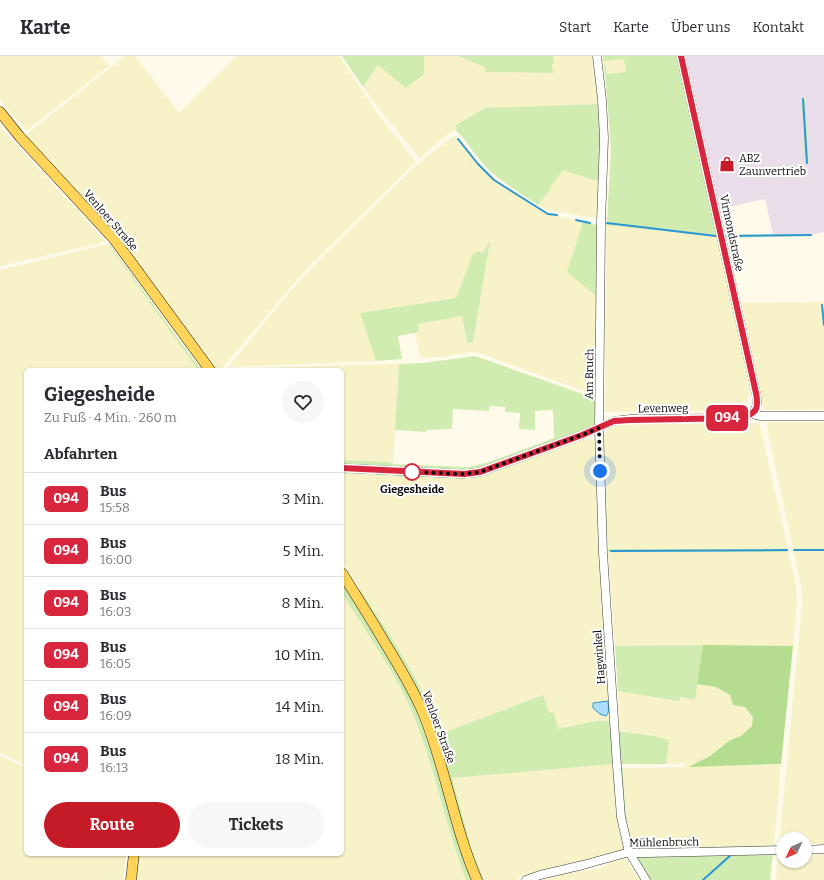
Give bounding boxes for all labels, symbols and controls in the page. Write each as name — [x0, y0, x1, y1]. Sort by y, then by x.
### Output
text: Karte — [20, 16, 70, 39]
text: Start — [559, 19, 591, 36]
text: Karte — [613, 19, 649, 36]
text: Über uns — [671, 19, 730, 36]
text: Kontakt — [752, 19, 804, 36]
place label: ABZ Zaunvertrieb — [739, 152, 806, 178]
shop icon: ABZ Zaunvertrieb — [718, 155, 736, 173]
street label: Venloer Straße — [81, 187, 141, 253]
street label: Virmondstraße — [717, 193, 746, 273]
street label: Am Bruch — [583, 348, 596, 400]
button: heart — [282, 381, 324, 423]
text: Giegesheide — [44, 383, 155, 406]
street label: Levenweg — [638, 402, 689, 415]
line badge: 094 — [704, 405, 750, 431]
text: 094 — [714, 409, 740, 426]
text: Zu Fuß · 4 Min. · 260 m — [44, 410, 177, 425]
text: Abfahrten — [44, 445, 118, 463]
your location — [590, 461, 610, 481]
marker: Giegesheide — [403, 463, 421, 481]
text: Bus — [100, 482, 126, 500]
place label: Giegesheide — [380, 483, 444, 496]
text: 094 — [53, 490, 79, 507]
text: 3 Min. — [282, 490, 324, 508]
text: 15:58 — [100, 500, 130, 515]
text: Bus — [100, 534, 126, 552]
text: 094 — [53, 542, 79, 559]
text: 5 Min. — [282, 542, 324, 560]
text: 16:00 — [100, 552, 132, 567]
text: Bus — [100, 586, 126, 604]
text: 094 — [53, 594, 79, 611]
text: 8 Min. — [281, 594, 324, 612]
text: 16:03 — [100, 604, 131, 619]
street label: Hagwinkel — [591, 629, 608, 685]
text: Bus — [100, 638, 126, 656]
text: 094 — [53, 646, 79, 663]
text: 10 Min. — [275, 646, 324, 664]
text: 16:05 — [100, 656, 131, 671]
street label: Venloer Straße — [419, 689, 458, 765]
text: Bus — [100, 690, 126, 708]
text: 094 — [53, 698, 79, 715]
text: 14 Min. — [276, 698, 324, 716]
text: 16:09 — [100, 708, 132, 723]
text: Bus — [100, 742, 126, 760]
text: 094 — [53, 750, 79, 767]
text: 18 Min. — [275, 750, 324, 768]
text: 16:13 — [100, 760, 128, 775]
button: Route — [44, 802, 180, 848]
button: Tickets — [188, 802, 324, 848]
north arrow — [776, 832, 812, 868]
map controls — [776, 832, 812, 868]
street label: Mühlenbruch — [629, 835, 699, 850]

